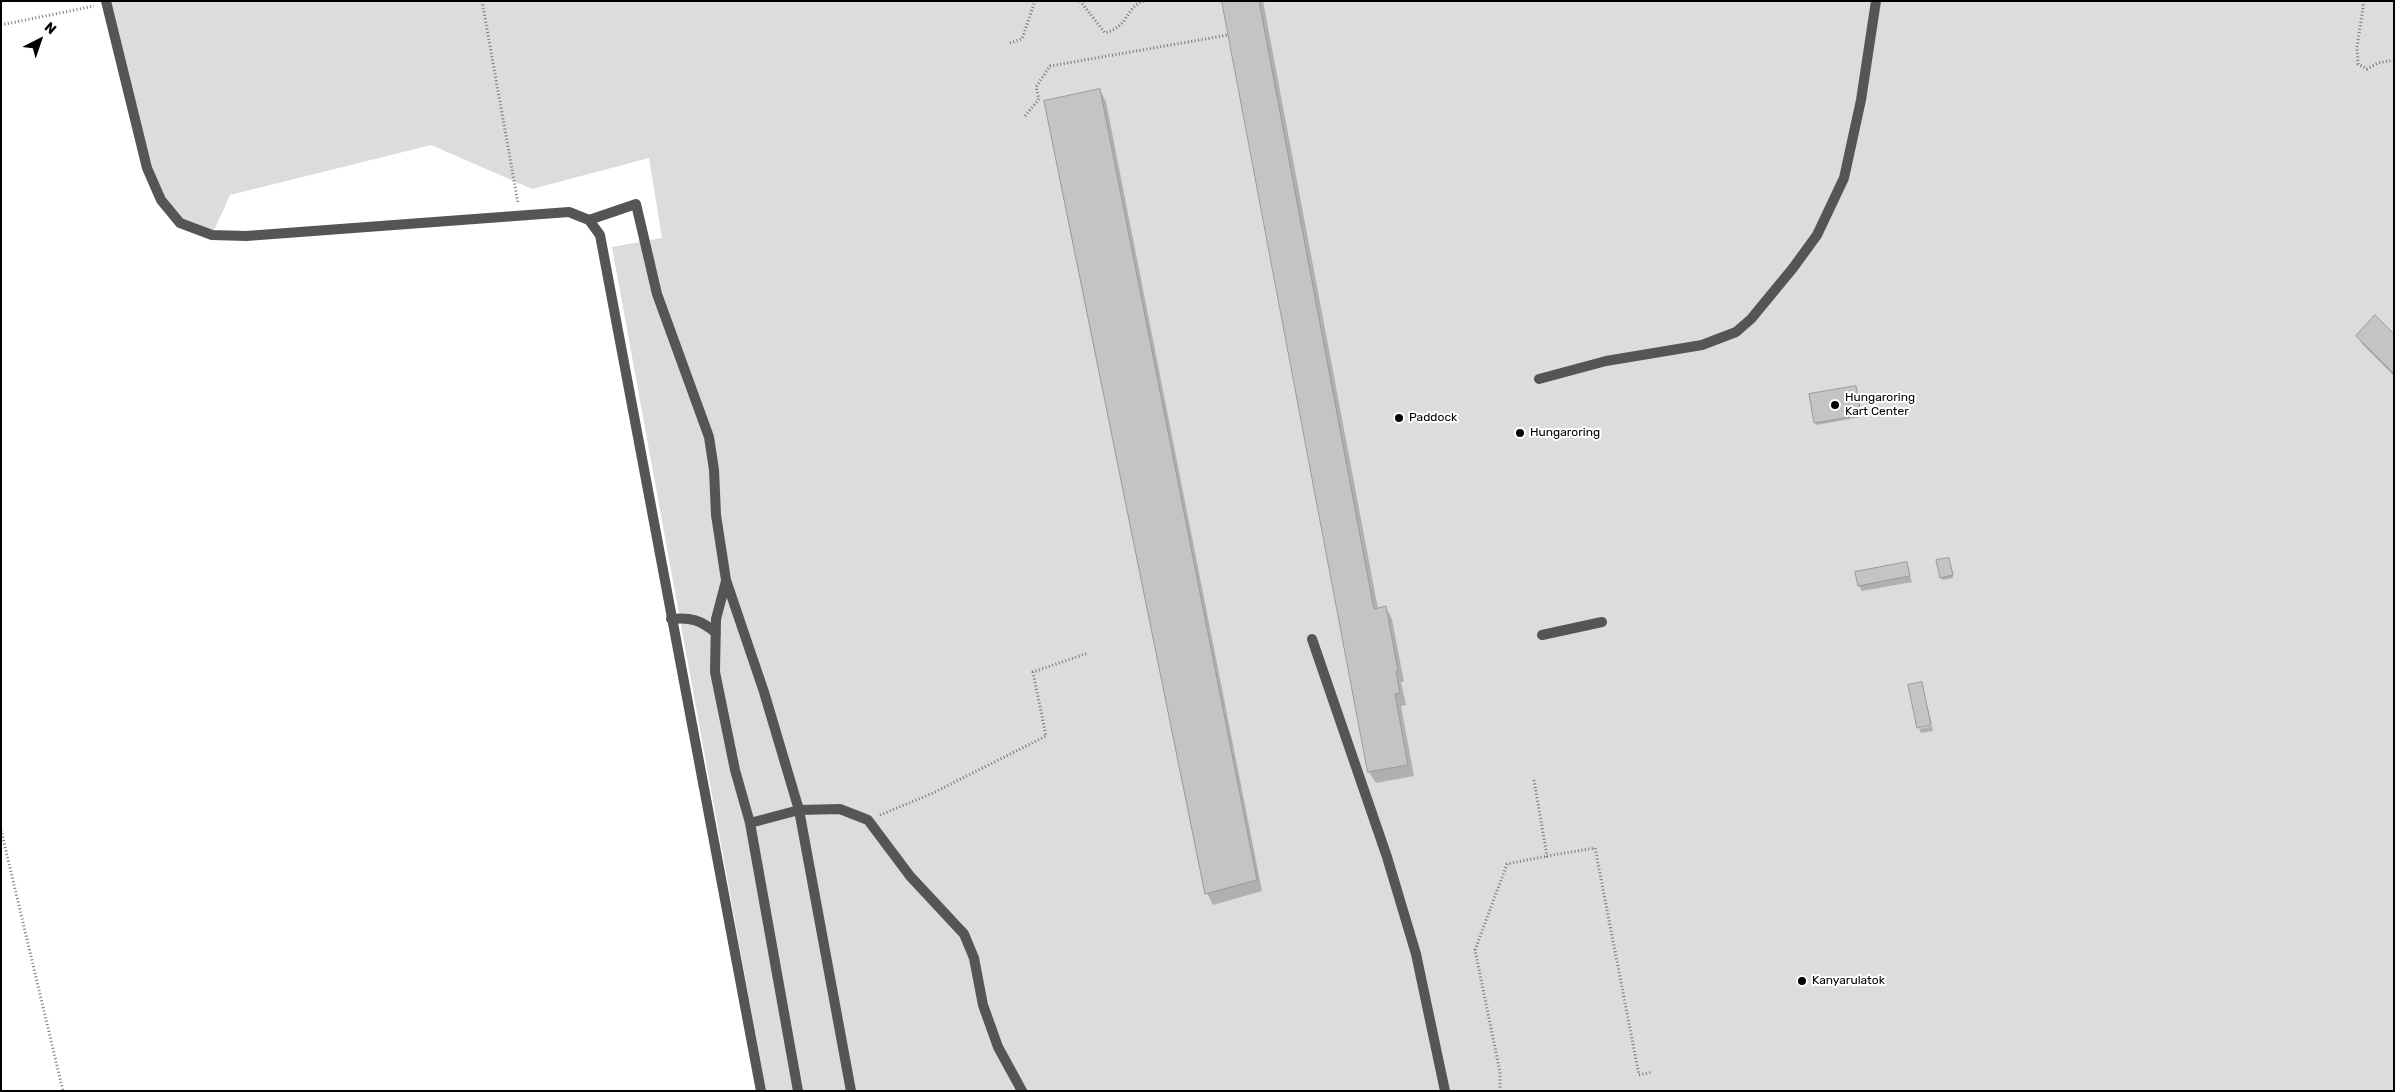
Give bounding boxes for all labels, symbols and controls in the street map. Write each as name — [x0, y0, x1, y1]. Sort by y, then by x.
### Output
north arrow — [15, 15, 65, 65]
text: N — [41, 19, 60, 38]
place label: Hungaroring Kart Center — [1845, 391, 1915, 419]
marker: Hungaroring Kart Center — [1829, 399, 1841, 411]
place label: Paddock — [1409, 411, 1457, 425]
marker: Paddock — [1393, 412, 1405, 424]
place label: Hungaroring — [1530, 426, 1600, 440]
marker: Hungaroring — [1514, 427, 1526, 439]
place label: Kanyarulatok — [1812, 974, 1885, 988]
marker: Kanyarulatok — [1796, 975, 1808, 987]

